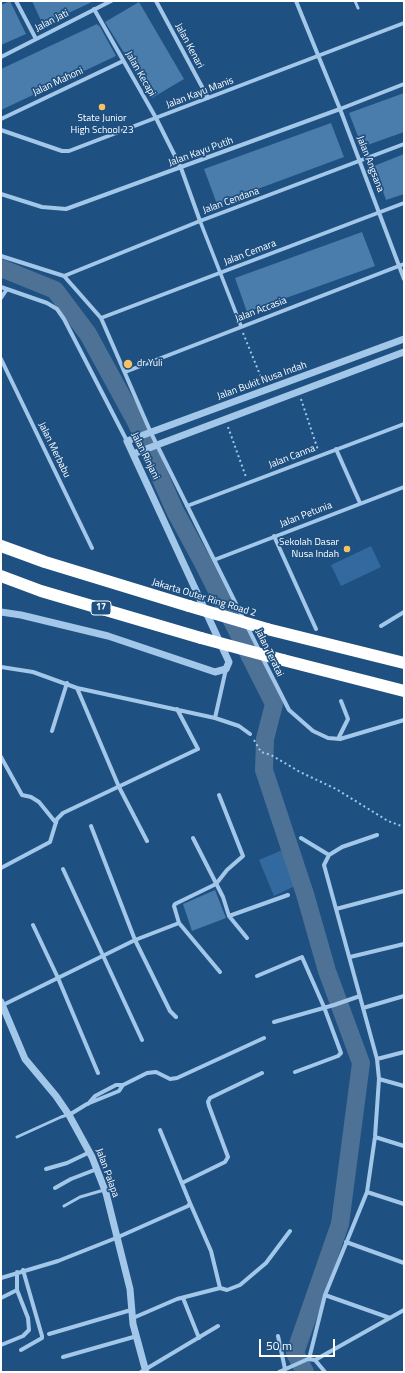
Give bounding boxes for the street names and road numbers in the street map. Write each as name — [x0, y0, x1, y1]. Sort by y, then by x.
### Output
street label: Jalan Jati — [33, 7, 71, 35]
street label: Jalan Kenari — [172, 21, 206, 71]
street label: Jalan Kecapi — [122, 49, 158, 99]
street label: Jalan Mahoni — [31, 65, 85, 99]
street label: Jalan Kayu Manis — [165, 75, 235, 111]
street label: Jalan Angsana — [354, 134, 386, 194]
street label: Jalan Kayu Putih — [167, 135, 235, 169]
street label: Jalan Cendana — [201, 185, 261, 217]
street label: Jalan Cemara — [222, 238, 278, 268]
street label: Jalan Accasia — [234, 295, 288, 325]
street label: Jalan Bukit Nusa Indah — [216, 359, 308, 403]
street label: Jalan Merbabu — [35, 420, 73, 480]
street label: Jalan Rinjani — [128, 430, 162, 482]
street label: Jalan Canna — [267, 443, 317, 471]
street label: Jalan Petunia — [278, 500, 334, 530]
street label: Jakarta Outer Ring Road 2 — [150, 576, 258, 620]
road number: 17 — [91, 601, 111, 615]
street label: Jalan Teratai — [252, 627, 286, 679]
street label: Jalan Palapa — [93, 1147, 121, 1199]

